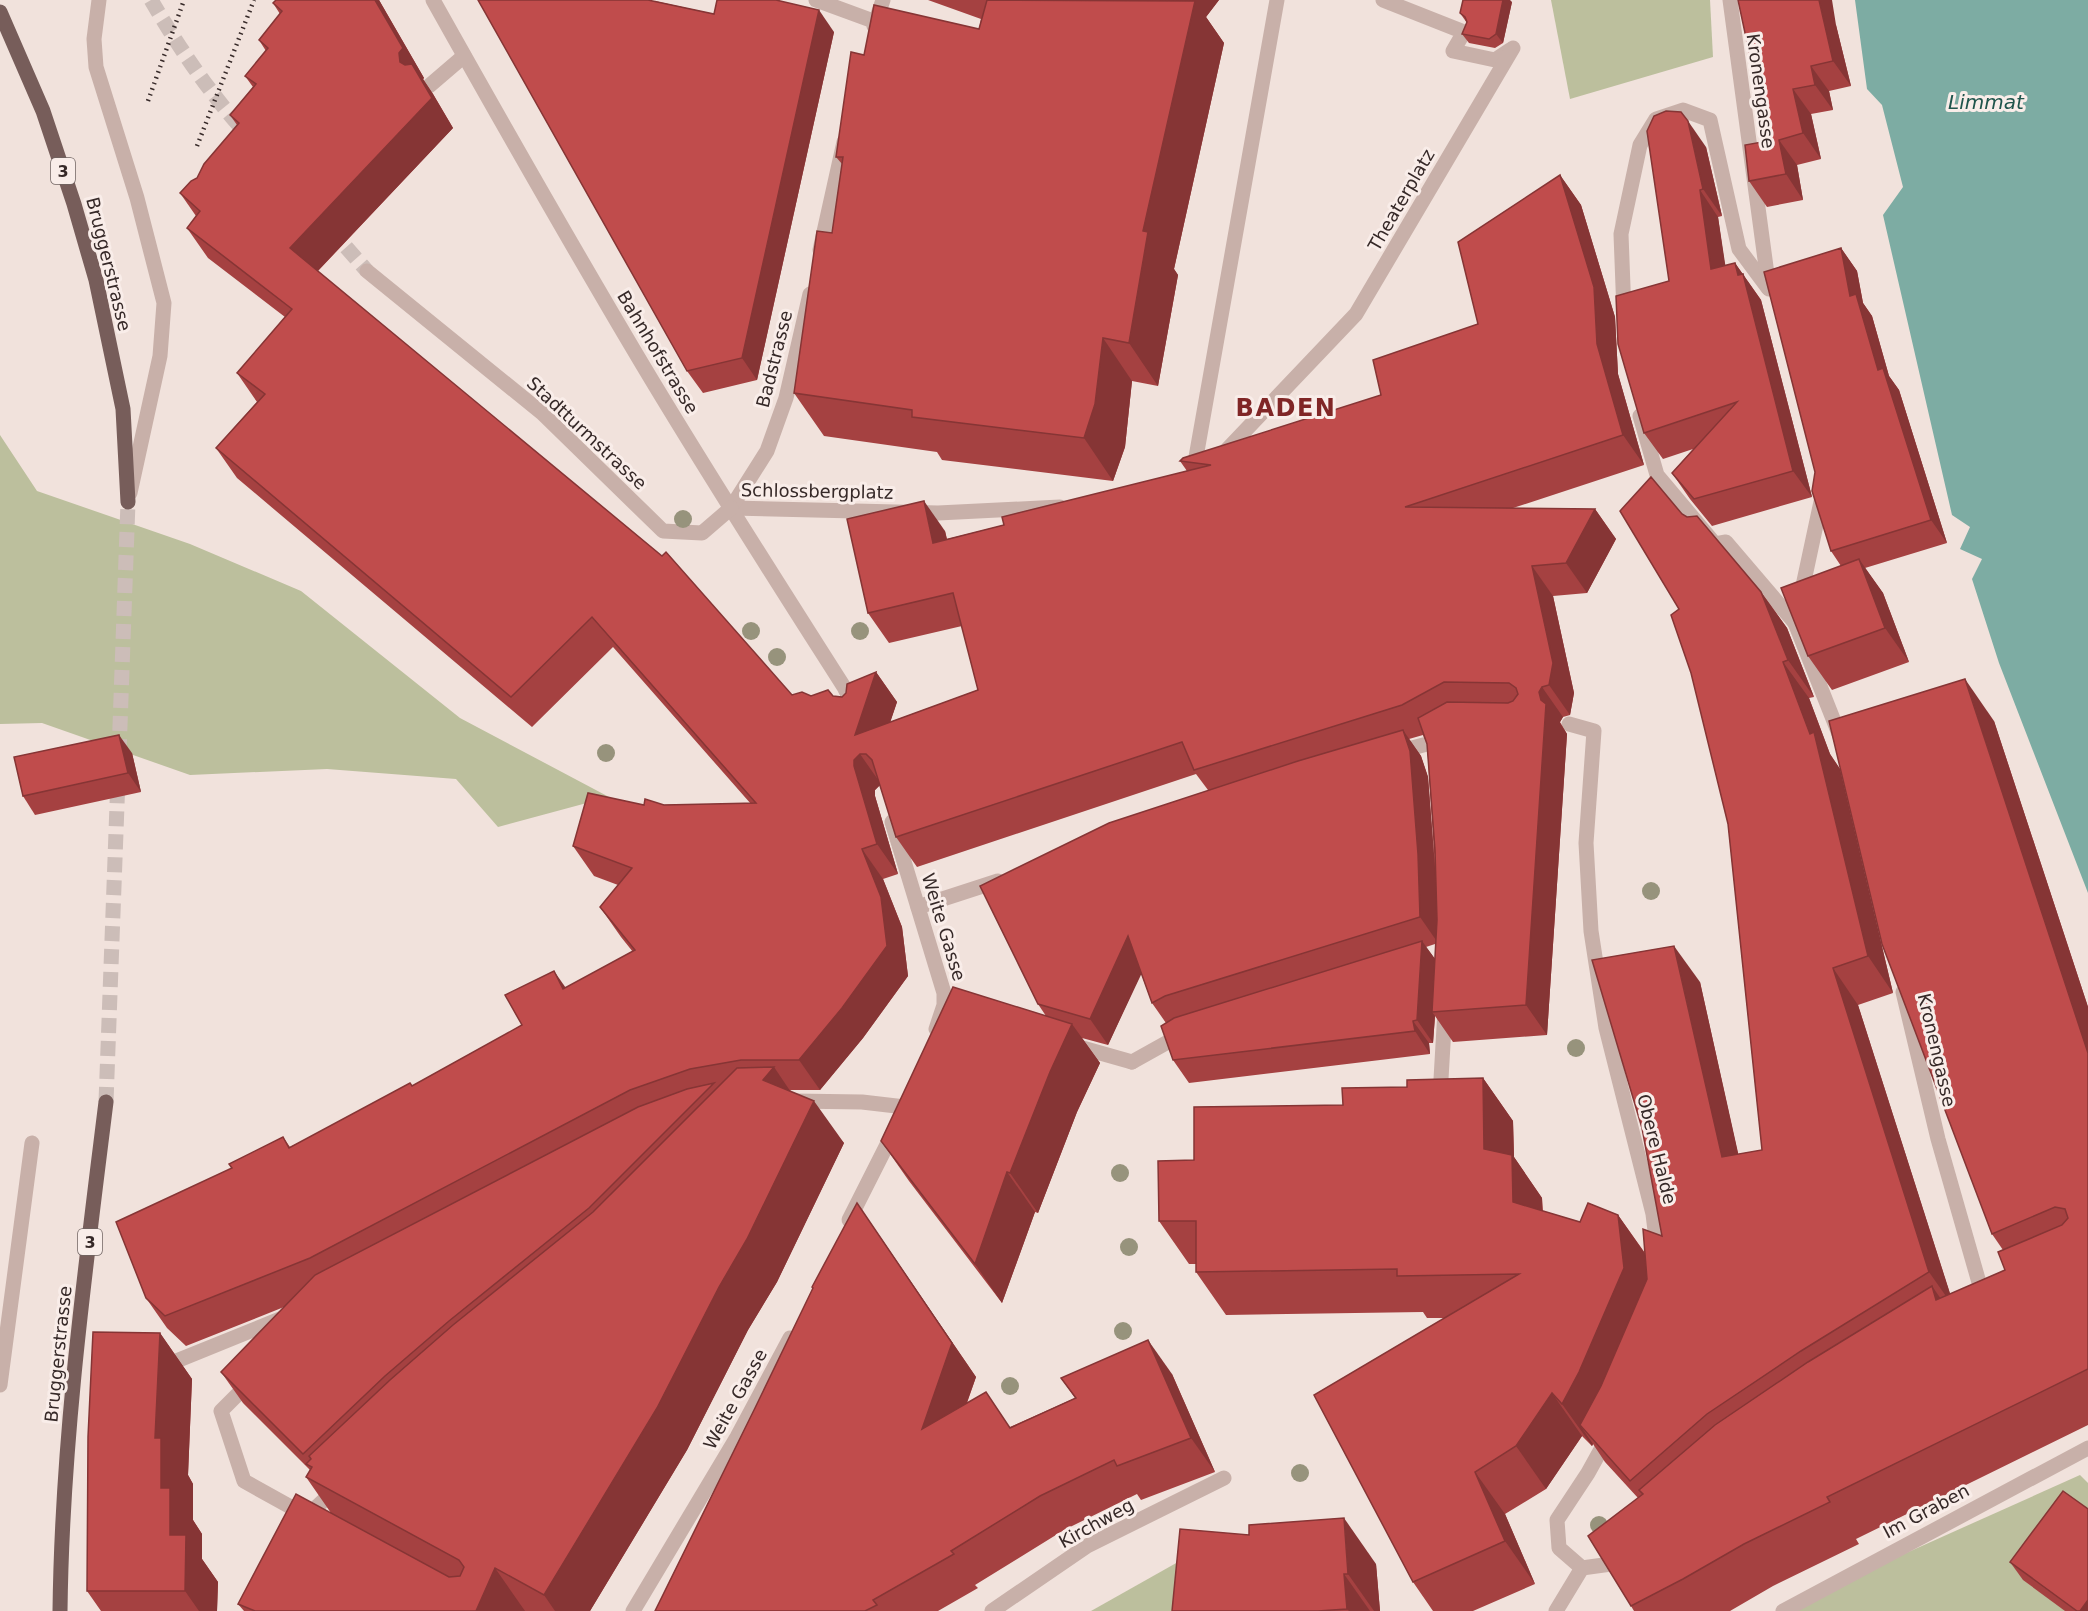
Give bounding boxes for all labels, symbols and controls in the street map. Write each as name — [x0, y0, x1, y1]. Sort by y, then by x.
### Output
street label: Kronengasse — [1743, 32, 1779, 150]
water label: Limmat — [1948, 90, 2025, 114]
street label: Theaterplatz — [1363, 145, 1439, 255]
road number: 3 — [51, 158, 75, 184]
street label: Bruggerstrasse — [82, 195, 136, 333]
street label: Bahnhofstrasse — [613, 287, 703, 417]
street label: Badstrasse — [752, 308, 796, 410]
street label: Stadtturmstrasse — [523, 372, 651, 494]
district label: BADEN — [1236, 394, 1336, 422]
street label: Schlossbergplatz — [741, 479, 893, 503]
street label: Weite Gasse — [918, 871, 970, 983]
street label: Kronengasse — [1914, 991, 1960, 1109]
street label: Obere Halde — [1633, 1092, 1681, 1206]
road number: 3 — [78, 1229, 102, 1255]
street label: Bruggerstrasse — [40, 1285, 76, 1423]
street label: Weite Gasse — [699, 1345, 771, 1453]
street label: Im Graben — [1879, 1479, 1973, 1543]
street label: Kirchweg — [1055, 1494, 1137, 1552]

